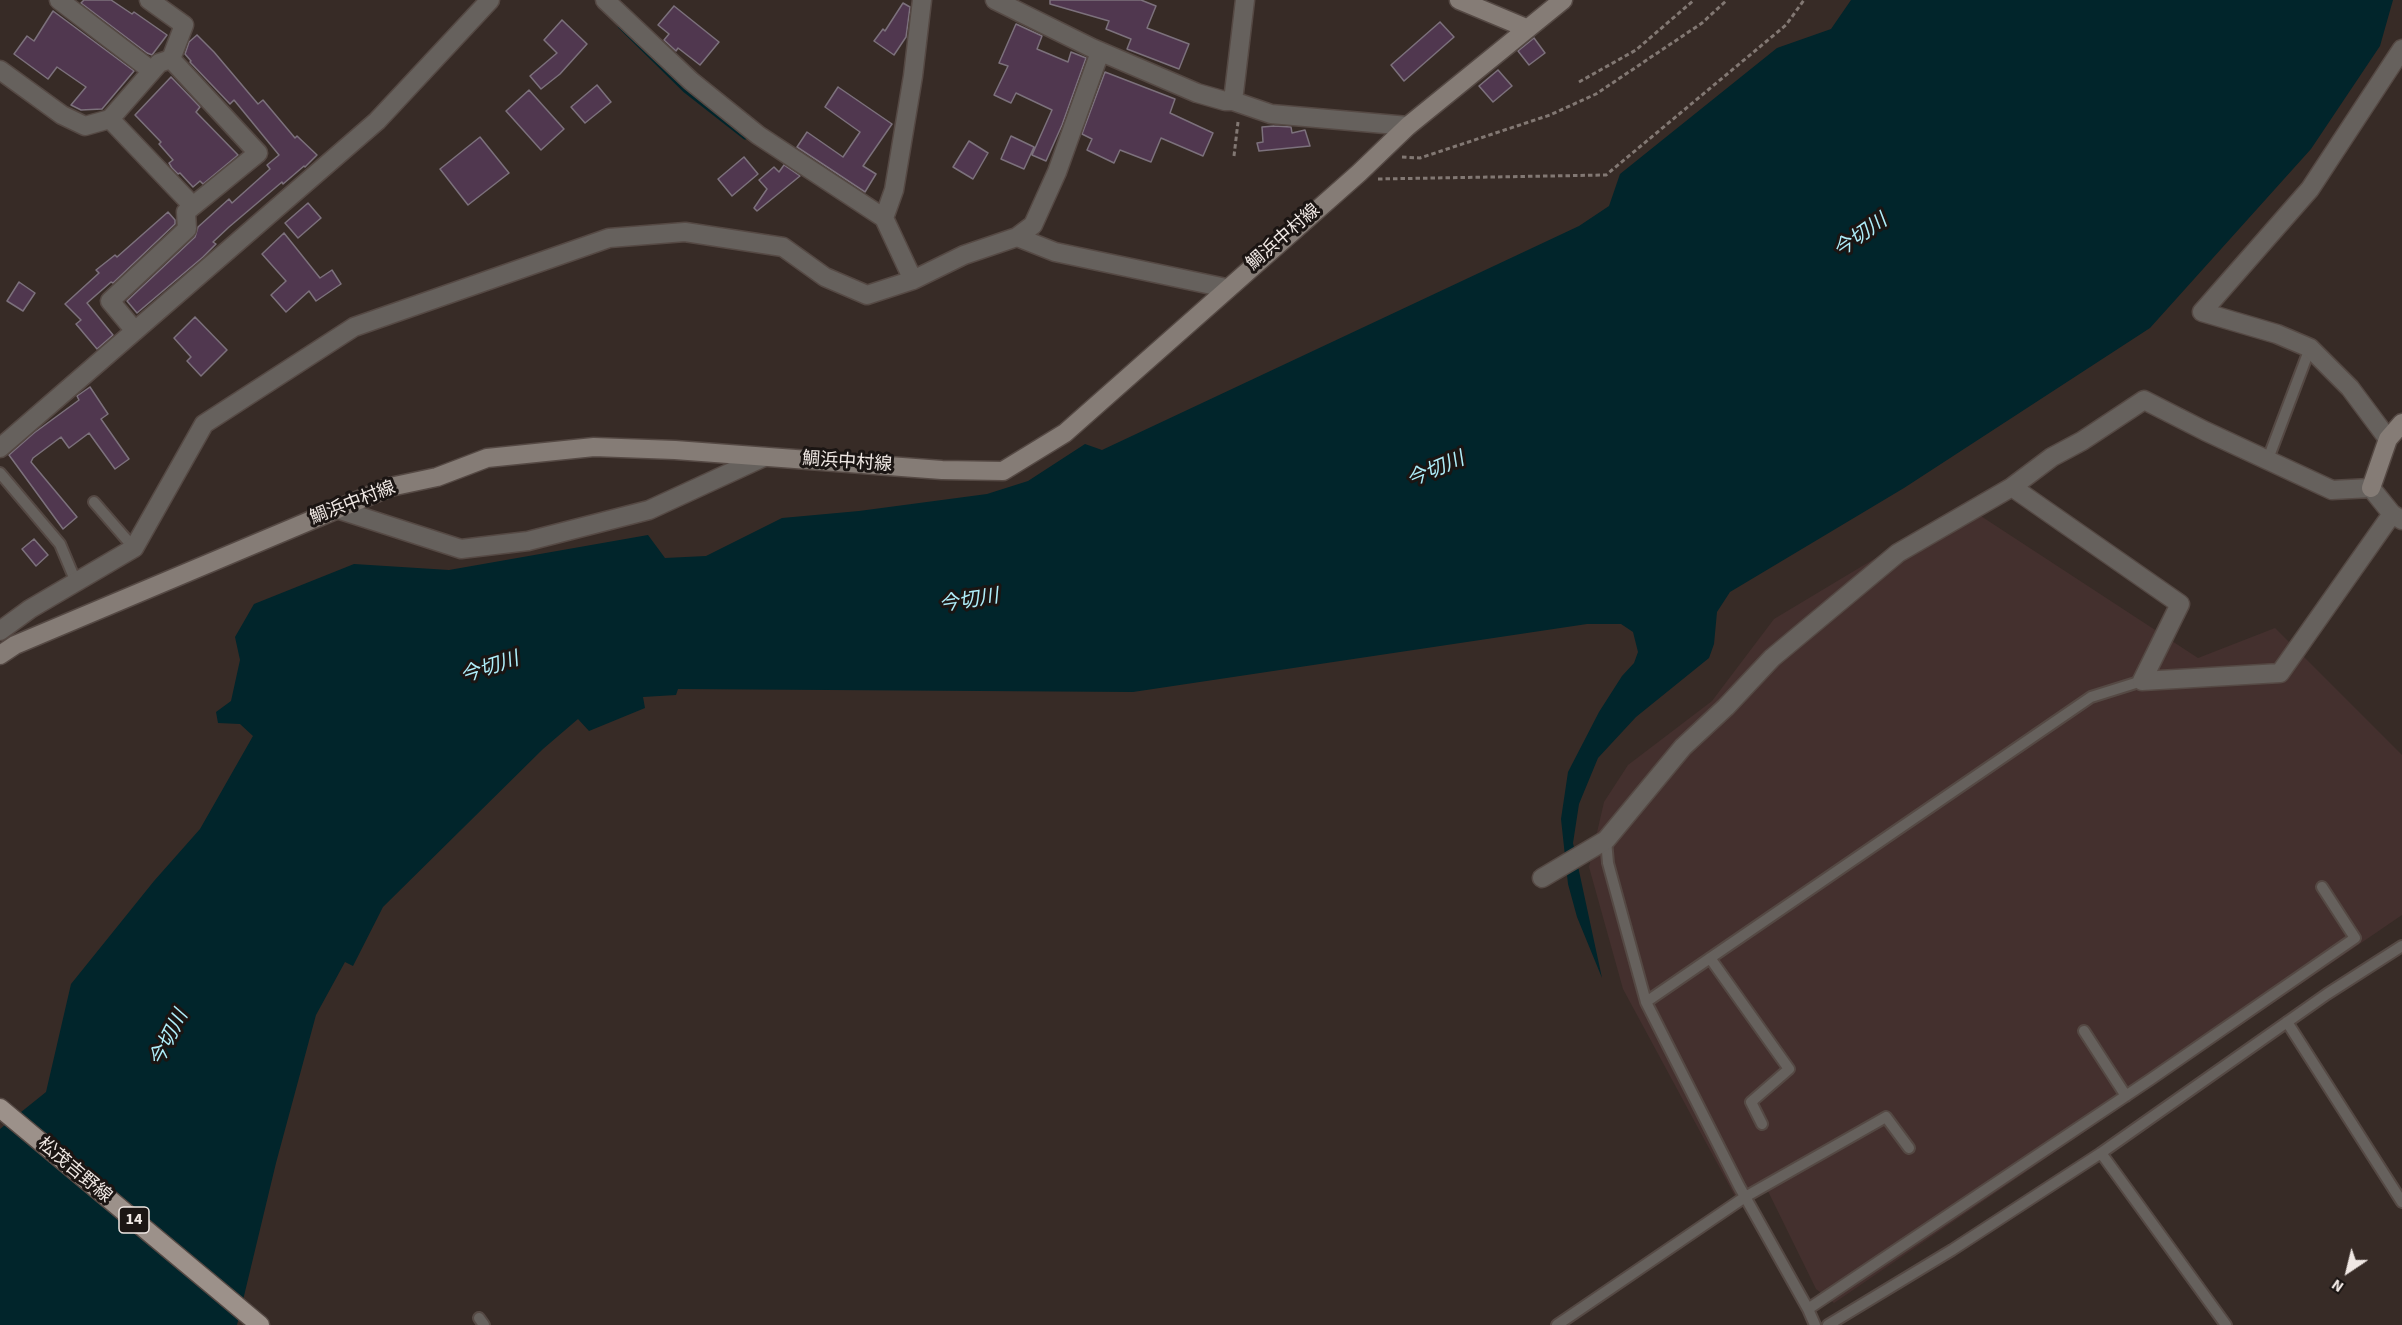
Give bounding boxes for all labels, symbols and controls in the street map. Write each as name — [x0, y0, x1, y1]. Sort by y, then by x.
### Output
street label: 鯛浜中村線 — [1243, 200, 1325, 276]
water label: 今切川 — [1830, 210, 1892, 264]
water label: 今切川 — [1404, 448, 1468, 494]
street label: 鯛浜中村線 — [801, 449, 893, 477]
street label: 鯛浜中村線 — [307, 478, 399, 530]
water label: 今切川 — [937, 585, 1001, 619]
water label: 今切川 — [458, 648, 522, 690]
water label: 今切川 — [146, 1007, 194, 1071]
street label: 松茂吉野線 — [33, 1134, 115, 1208]
road number: 14 — [119, 1207, 149, 1233]
north arrow — [2318, 1241, 2378, 1301]
text: N — [2327, 1274, 2348, 1298]

